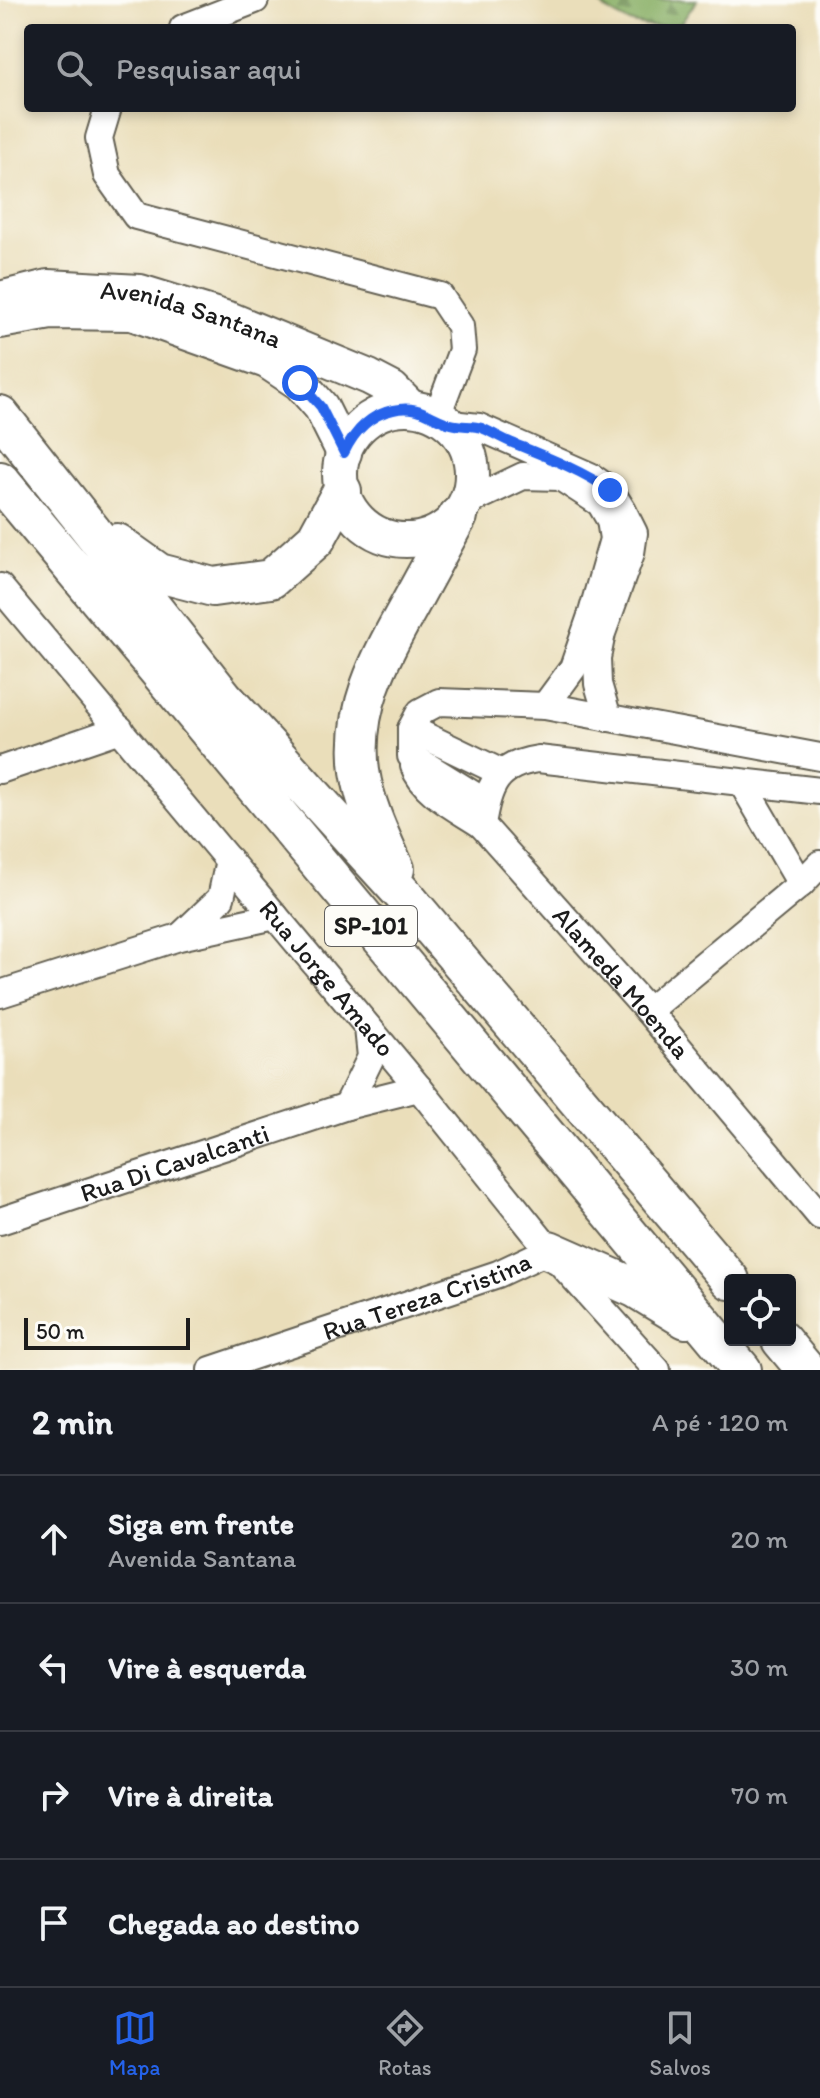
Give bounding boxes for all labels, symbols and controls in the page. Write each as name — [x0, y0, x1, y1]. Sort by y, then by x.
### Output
search box — [24, 24, 796, 112]
icon: search — [52, 46, 96, 90]
text: Pesquisar aqui — [116, 50, 301, 87]
street label: Avenida Santana — [99, 274, 287, 355]
route start — [282, 365, 318, 401]
route end — [592, 472, 628, 508]
street label: Rua Jorge Amado — [252, 893, 402, 1063]
street label: Alameda Moenda — [546, 900, 698, 1066]
road number: SP-101 — [325, 906, 417, 946]
street label: Rua Di Cavalcanti — [76, 1117, 273, 1209]
street label: Rua Tereza Cristina — [319, 1245, 536, 1347]
map controls — [724, 1274, 796, 1346]
button: locate — [724, 1274, 796, 1346]
scale bar — [24, 1314, 190, 1350]
text: 50 m — [36, 1318, 85, 1345]
text: 2 min — [32, 1402, 113, 1443]
text: A pé · 120 m — [652, 1406, 788, 1438]
text: Siga em frente — [108, 1505, 294, 1542]
icon: ahead — [32, 1517, 76, 1561]
text: 20 m — [731, 1523, 788, 1555]
text: Avenida Santana — [108, 1542, 296, 1574]
icon: left — [32, 1645, 76, 1689]
text: Vire à esquerda — [108, 1649, 306, 1686]
text: 30 m — [730, 1651, 788, 1683]
icon: right — [32, 1773, 76, 1817]
text: Vire à direita — [108, 1777, 273, 1814]
text: 70 m — [731, 1779, 788, 1811]
icon: arrive — [32, 1901, 76, 1945]
text: Chegada ao destino — [108, 1905, 360, 1942]
tab: Mapa — [109, 2006, 160, 2081]
tab: Rotas — [378, 2006, 432, 2081]
tab: Salvos — [650, 2006, 711, 2081]

